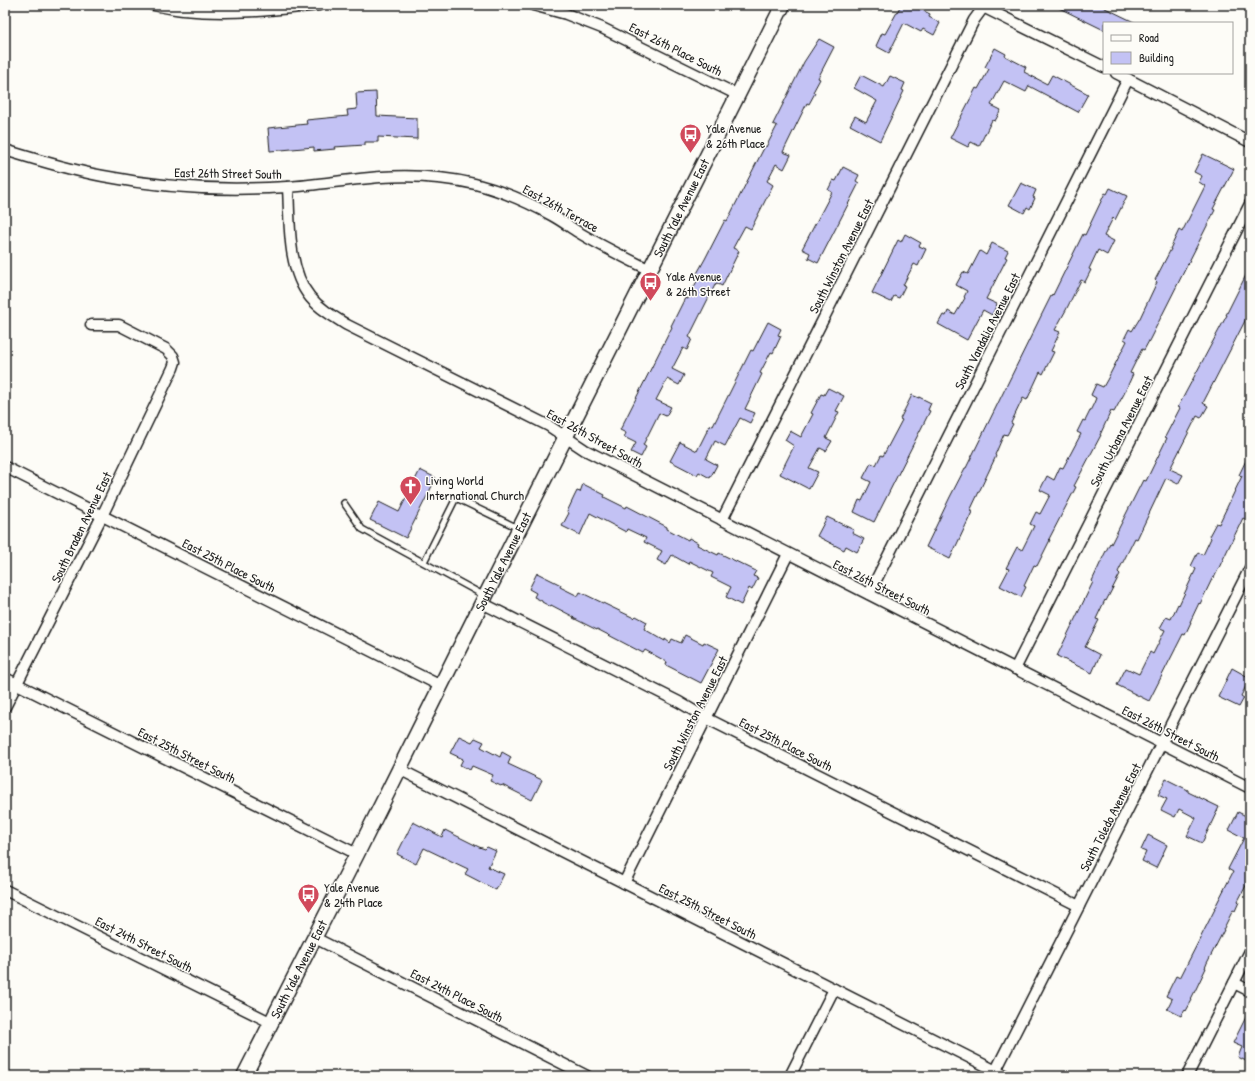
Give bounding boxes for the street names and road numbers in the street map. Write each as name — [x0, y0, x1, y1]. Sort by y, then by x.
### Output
street label: East 26th Place South — [627, 18, 726, 80]
street label: South Yale Avenue East — [649, 155, 714, 260]
street label: East 26th Street South — [174, 163, 282, 183]
street label: East 26th Terrace — [520, 180, 602, 236]
street label: South Winston Avenue East — [804, 195, 878, 316]
street label: South Vandalia Avenue East — [950, 269, 1024, 392]
street label: South Urbana Avenue East — [1085, 372, 1157, 490]
street label: East 26th Street South — [544, 404, 647, 472]
street label: South Braden Avenue East — [46, 468, 116, 586]
street label: South Yale Avenue East — [471, 509, 536, 614]
street label: East 25th Place South — [179, 534, 279, 596]
street label: East 26th Street South — [830, 555, 934, 620]
street label: South Winston Avenue East — [658, 652, 732, 773]
street label: East 26th Street South — [1119, 701, 1223, 766]
street label: East 25th Place South — [736, 713, 836, 775]
street label: East 25th Street South — [135, 723, 239, 788]
street label: South Toledo Avenue East — [1075, 759, 1145, 874]
street label: East 25th Street South — [656, 879, 760, 944]
street label: East 24th Street South — [92, 912, 196, 976]
street label: South Yale Avenue East — [266, 916, 331, 1021]
street label: East 24th Place South — [408, 964, 507, 1026]

